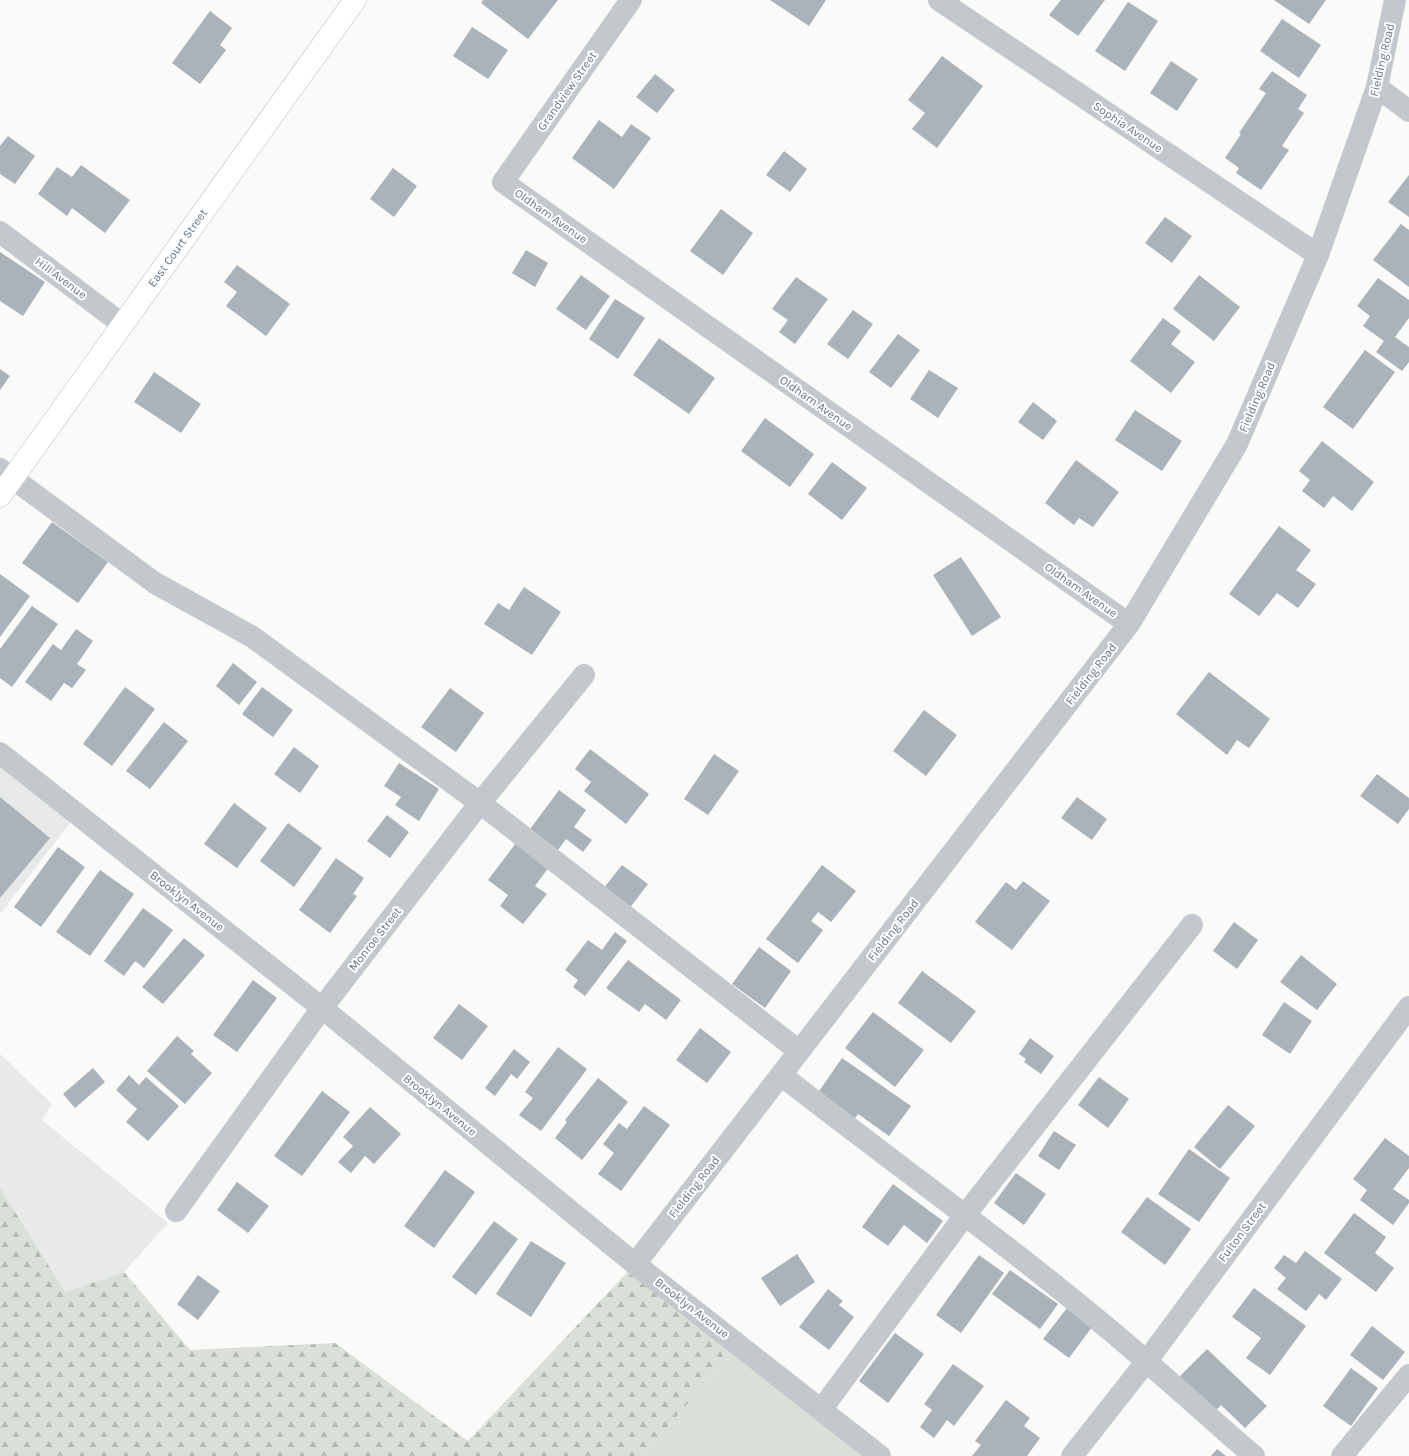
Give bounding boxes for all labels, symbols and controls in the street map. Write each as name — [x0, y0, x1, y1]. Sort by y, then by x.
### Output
street label: Fielding Road — [1367, 22, 1397, 98]
street label: Grandview Street — [535, 48, 600, 133]
street label: Sophia Avenue — [1091, 99, 1165, 155]
street label: Oldham Avenue — [512, 186, 590, 246]
street label: East Court Street — [145, 206, 211, 290]
street label: Hill Avenue — [33, 254, 89, 302]
street label: Fielding Road — [1236, 360, 1278, 434]
street label: Oldham Avenue — [777, 373, 855, 433]
street label: Oldham Avenue — [1042, 560, 1120, 620]
street label: Fielding Road — [1063, 640, 1119, 708]
street label: Brooklyn Avenue — [147, 868, 227, 934]
street label: Fielding Road — [865, 896, 921, 964]
street label: Monroe Street — [346, 904, 404, 974]
street label: Brooklyn Avenue — [401, 1071, 479, 1139]
street label: Fielding Road — [666, 1153, 722, 1221]
street label: Fulton Street — [1215, 1199, 1269, 1264]
street label: Brooklyn Avenue — [652, 1275, 732, 1341]

